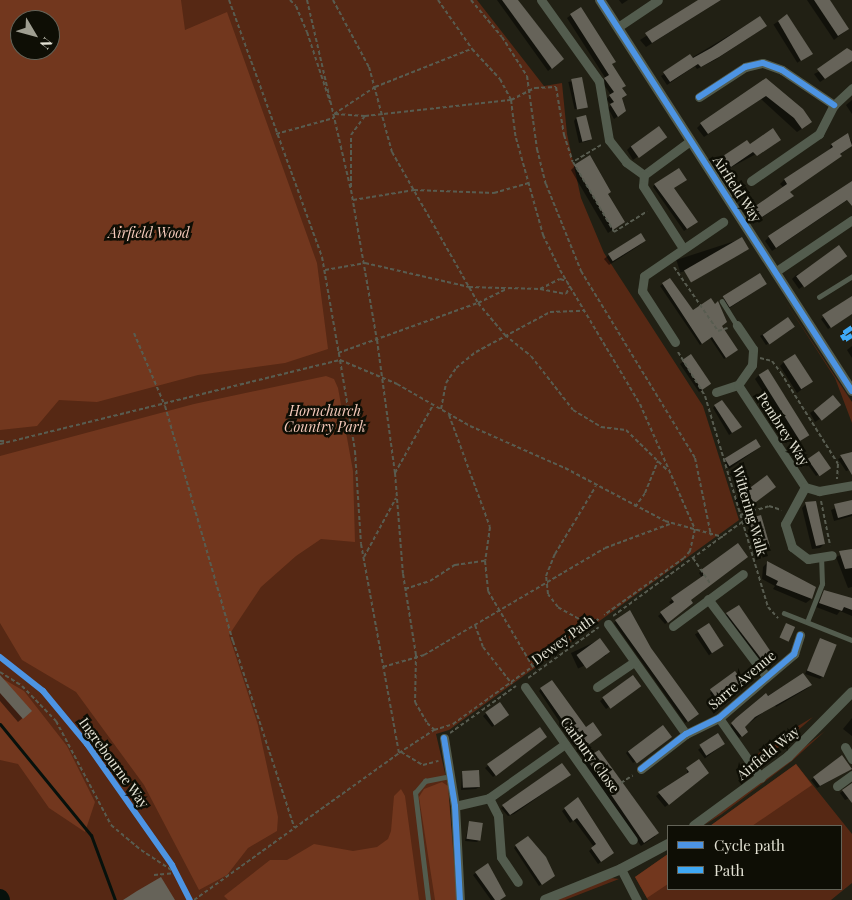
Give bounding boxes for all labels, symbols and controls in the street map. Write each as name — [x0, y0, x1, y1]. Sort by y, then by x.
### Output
north arrow — [10, 10, 60, 60]
text: N — [36, 34, 57, 53]
street label: Airfield Way — [709, 152, 765, 226]
park label: Airfield Wood — [108, 225, 190, 241]
street label: Pembrey Way — [753, 389, 813, 469]
park label: Hornchurch Country Park — [284, 403, 366, 436]
street label: Wittering Walk — [729, 464, 771, 558]
street label: Dewey Path — [528, 612, 598, 668]
street label: Sarre Avenue — [705, 647, 779, 713]
street label: Ingrebourne Way — [75, 714, 153, 812]
street label: Carbury Close — [557, 714, 623, 796]
street label: Airfield Way — [733, 722, 803, 784]
legend — [667, 825, 842, 890]
text: Cycle path — [714, 835, 785, 855]
text: Path — [714, 860, 744, 880]

